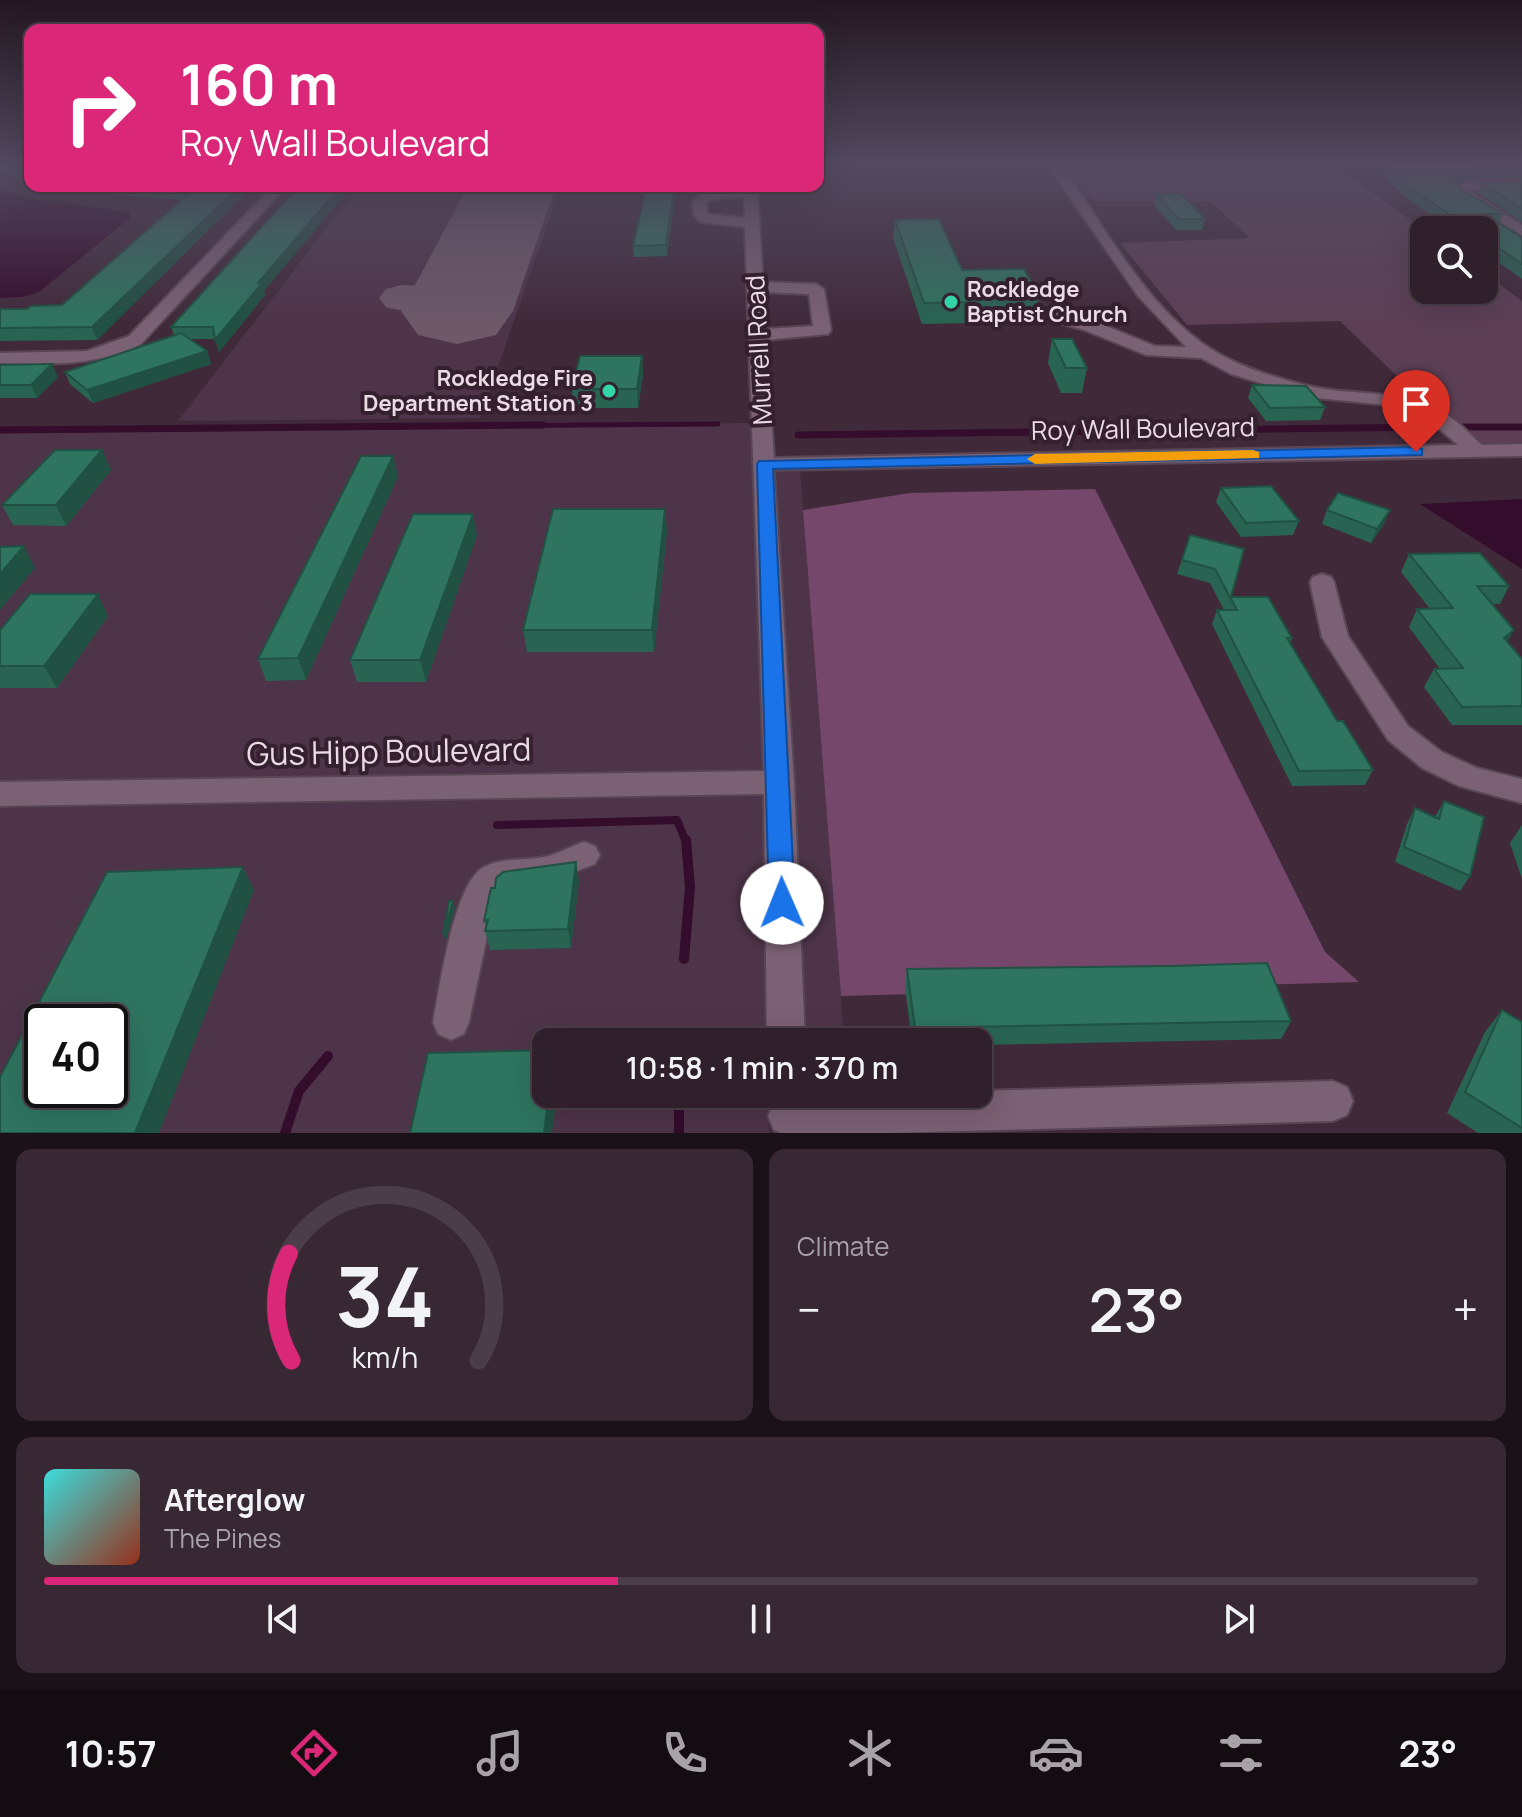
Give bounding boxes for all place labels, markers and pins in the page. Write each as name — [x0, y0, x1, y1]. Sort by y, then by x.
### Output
place label: Rockledge Baptist Church — [967, 274, 1127, 329]
marker: Rockledge Baptist Church — [942, 293, 960, 311]
place label: Rockledge Fire Department Station 3 — [363, 363, 593, 418]
pin — [1382, 370, 1450, 452]
marker: Rockledge Fire Department Station 3 — [600, 382, 618, 400]

